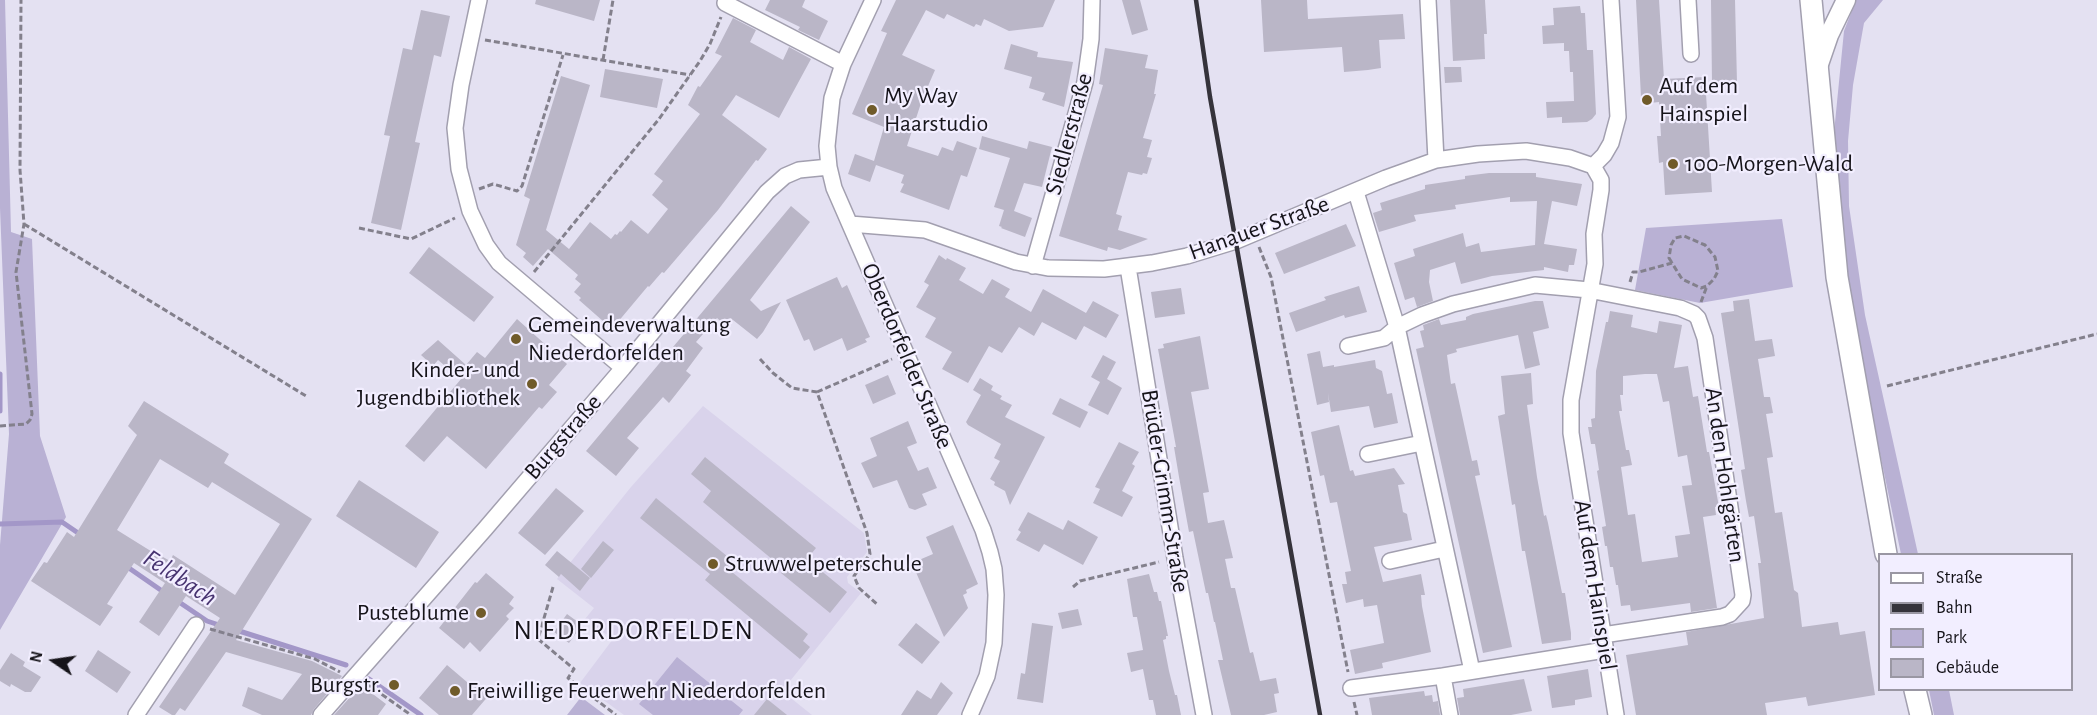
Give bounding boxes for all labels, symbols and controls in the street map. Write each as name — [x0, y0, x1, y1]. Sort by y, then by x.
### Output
street label: Siedlerstraße — [1039, 70, 1099, 198]
place label: Auf dem Hainspiel — [1659, 72, 1748, 128]
place label: My Way Haarstudio — [884, 82, 988, 138]
marker: Auf dem Hainspiel — [1640, 93, 1654, 107]
marker: My Way Haarstudio — [865, 103, 879, 117]
place label: 100-Morgen-Wald — [1685, 150, 1853, 178]
marker: 100-Morgen-Wald — [1666, 157, 1680, 171]
street label: Hanauer Straße — [1185, 189, 1333, 267]
street label: Oberdorfelder Straße — [855, 259, 959, 453]
place label: Gemeindeverwaltung Niederdorfelden — [528, 311, 730, 367]
marker: Gemeindeverwaltung Niederdorfelden — [509, 332, 523, 346]
place label: Kinder- und Jugendbibliothek — [357, 356, 520, 412]
marker: Kinder- und Jugendbibliothek — [525, 377, 539, 391]
street label: An den Hohlgärten — [1698, 386, 1752, 564]
street label: Brüder-Grimm-Straße — [1135, 387, 1195, 595]
street label: Burgstraße — [518, 388, 608, 486]
street label: Auf dem Hainspiel — [1567, 498, 1623, 672]
water label: Feldbach — [137, 543, 223, 613]
place label: Struwwelpeterschule — [725, 550, 922, 578]
legend — [1878, 553, 2073, 691]
marker: Struwwelpeterschule — [706, 557, 720, 571]
text: Straße — [1936, 569, 1982, 587]
place label: Pusteblume — [357, 599, 469, 627]
text: Bahn — [1936, 599, 1972, 617]
marker: Pusteblume — [474, 606, 488, 620]
district label: NIEDERDORFELDEN — [513, 615, 755, 647]
text: Park — [1936, 629, 1967, 647]
north arrow — [24, 631, 84, 691]
text: N — [27, 650, 46, 664]
text: Gebäude — [1936, 659, 1999, 677]
place label: Burgstr. — [310, 671, 382, 699]
place label: Freiwillige Feuerwehr Niederdorfelden — [467, 677, 826, 705]
marker: Burgstr. — [387, 678, 401, 692]
marker: Freiwillige Feuerwehr Niederdorfelden — [448, 684, 462, 698]

